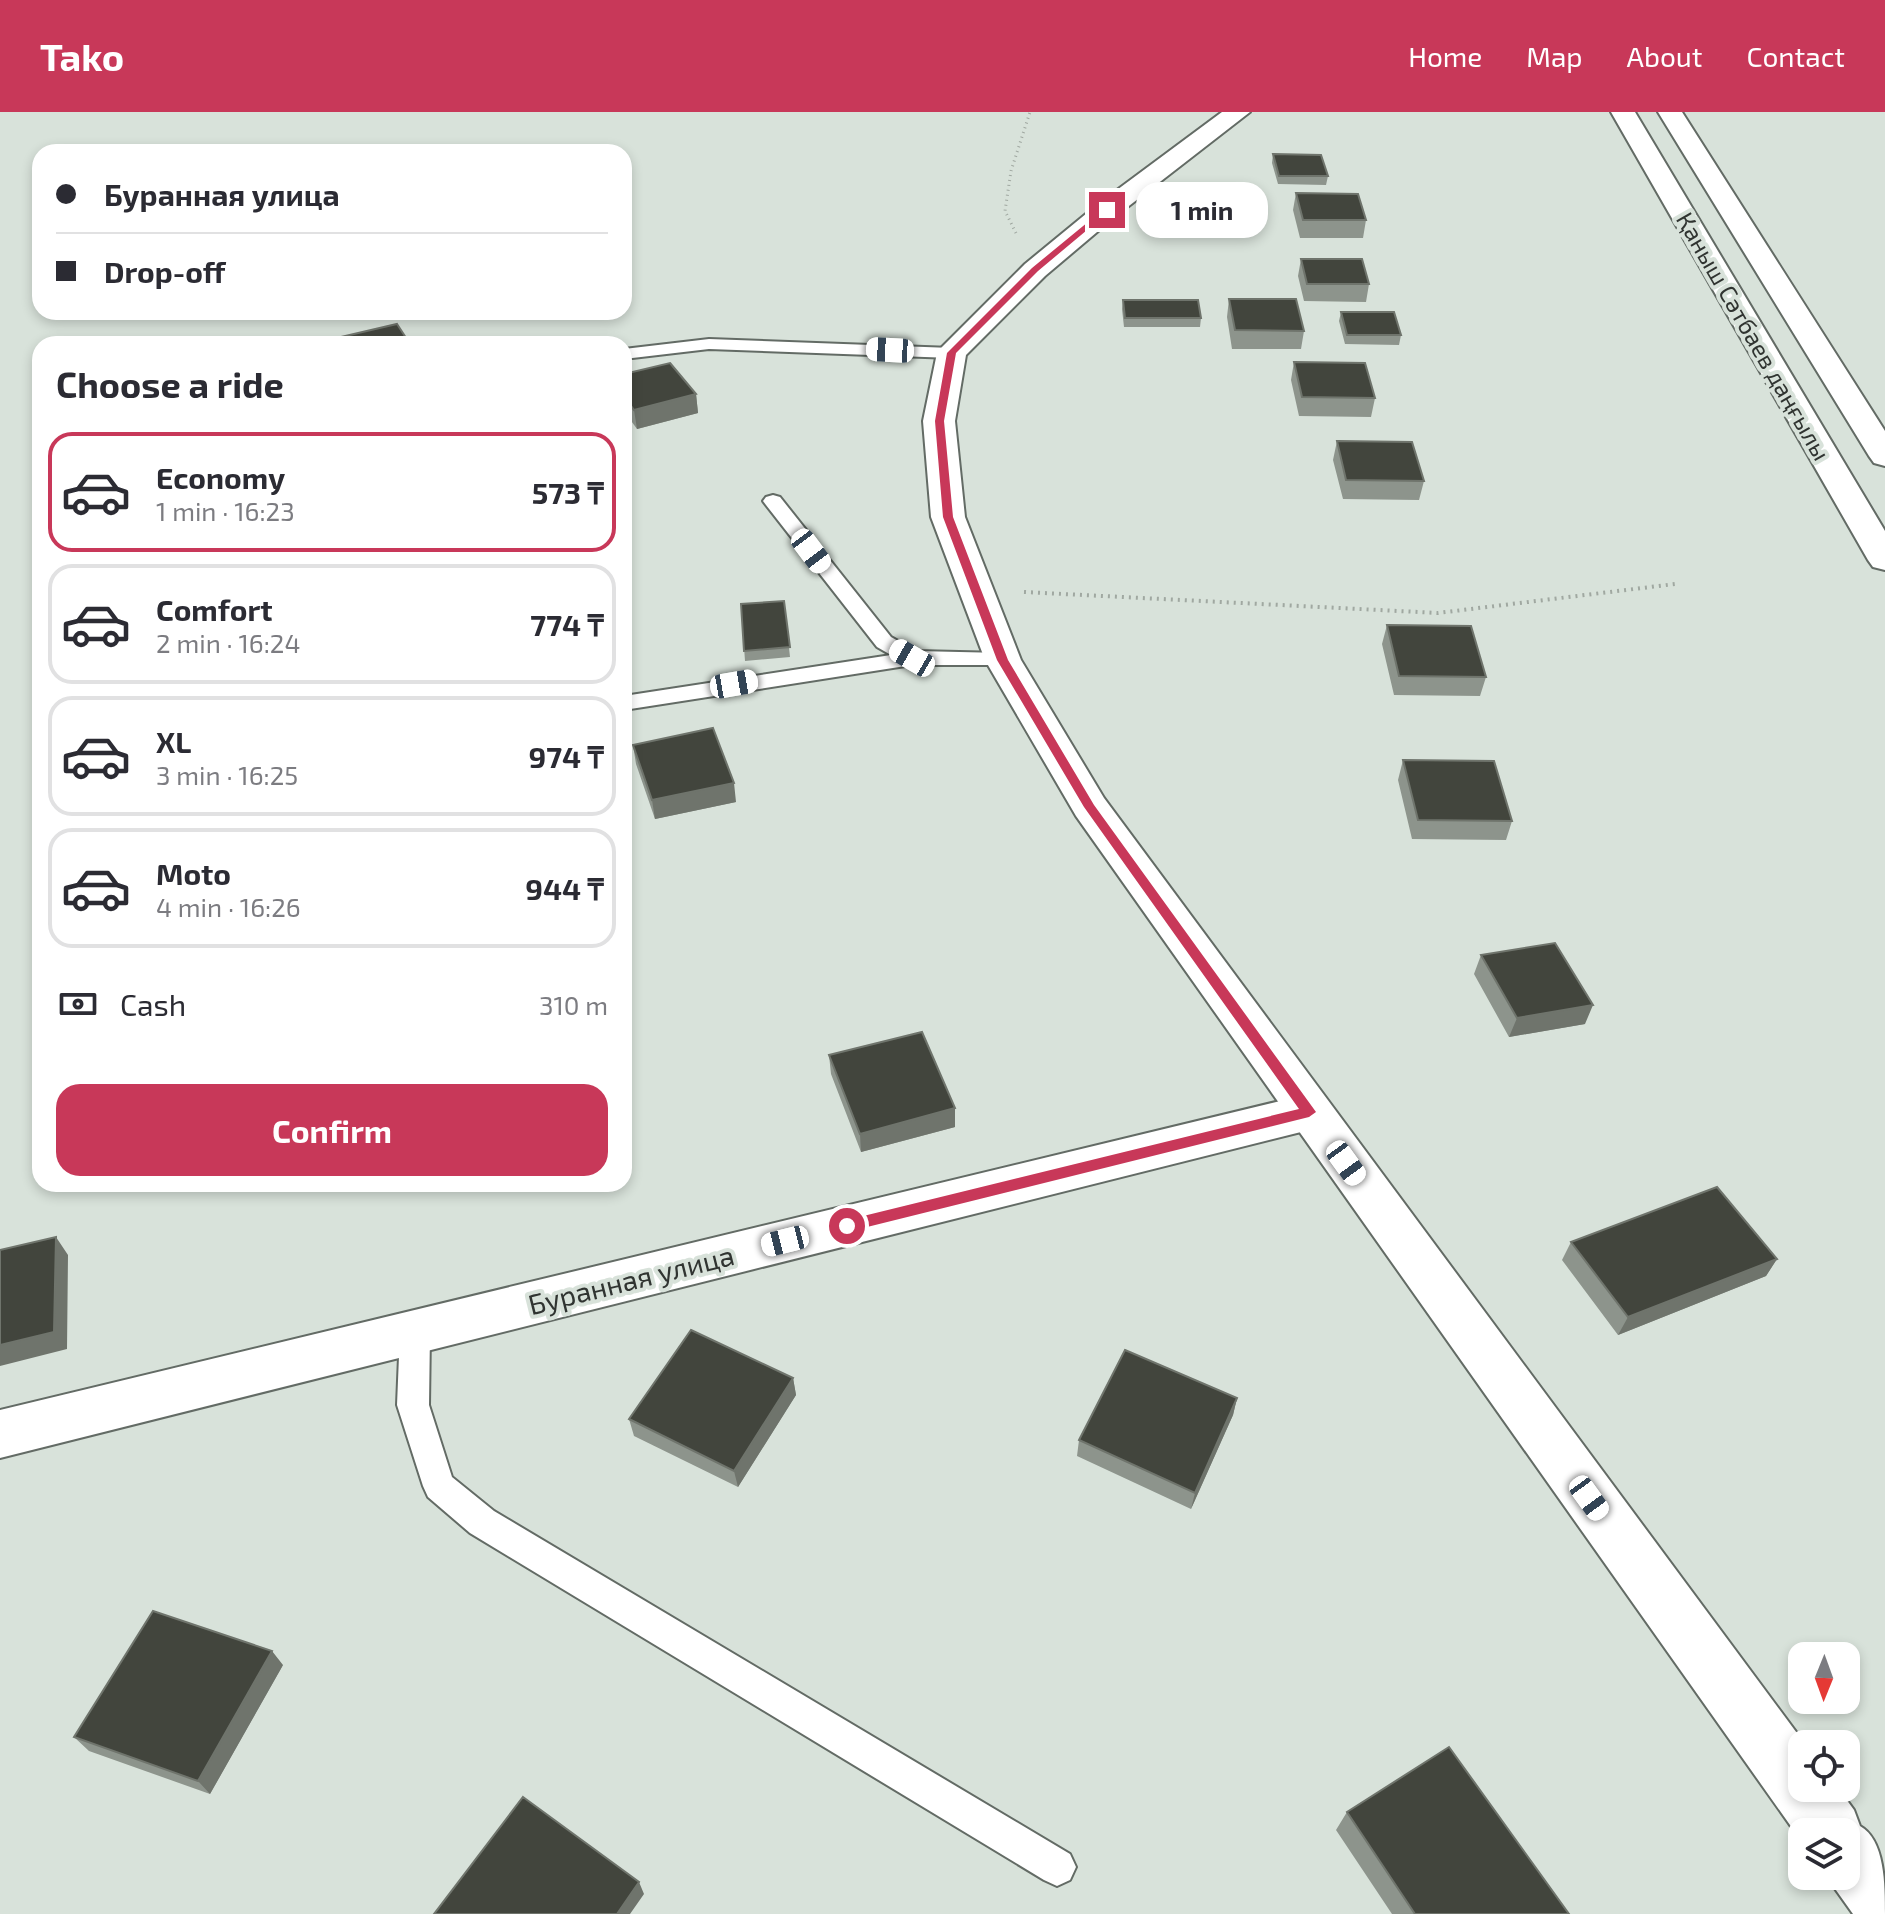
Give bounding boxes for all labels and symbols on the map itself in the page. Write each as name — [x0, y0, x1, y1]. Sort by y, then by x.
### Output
callout: 1 min — [1135, 182, 1267, 238]
route end — [1089, 192, 1125, 228]
street label: Қаныш Сәтбаев даңғылы — [1671, 207, 1837, 465]
car — [865, 337, 915, 363]
car — [787, 525, 835, 577]
car — [885, 636, 939, 680]
car — [708, 668, 760, 700]
car — [1322, 1137, 1370, 1189]
route start — [829, 1208, 865, 1244]
car — [759, 1224, 811, 1258]
street label: Буранная улица — [525, 1237, 737, 1321]
car — [1565, 1472, 1613, 1524]
north arrow — [1788, 1642, 1860, 1714]

